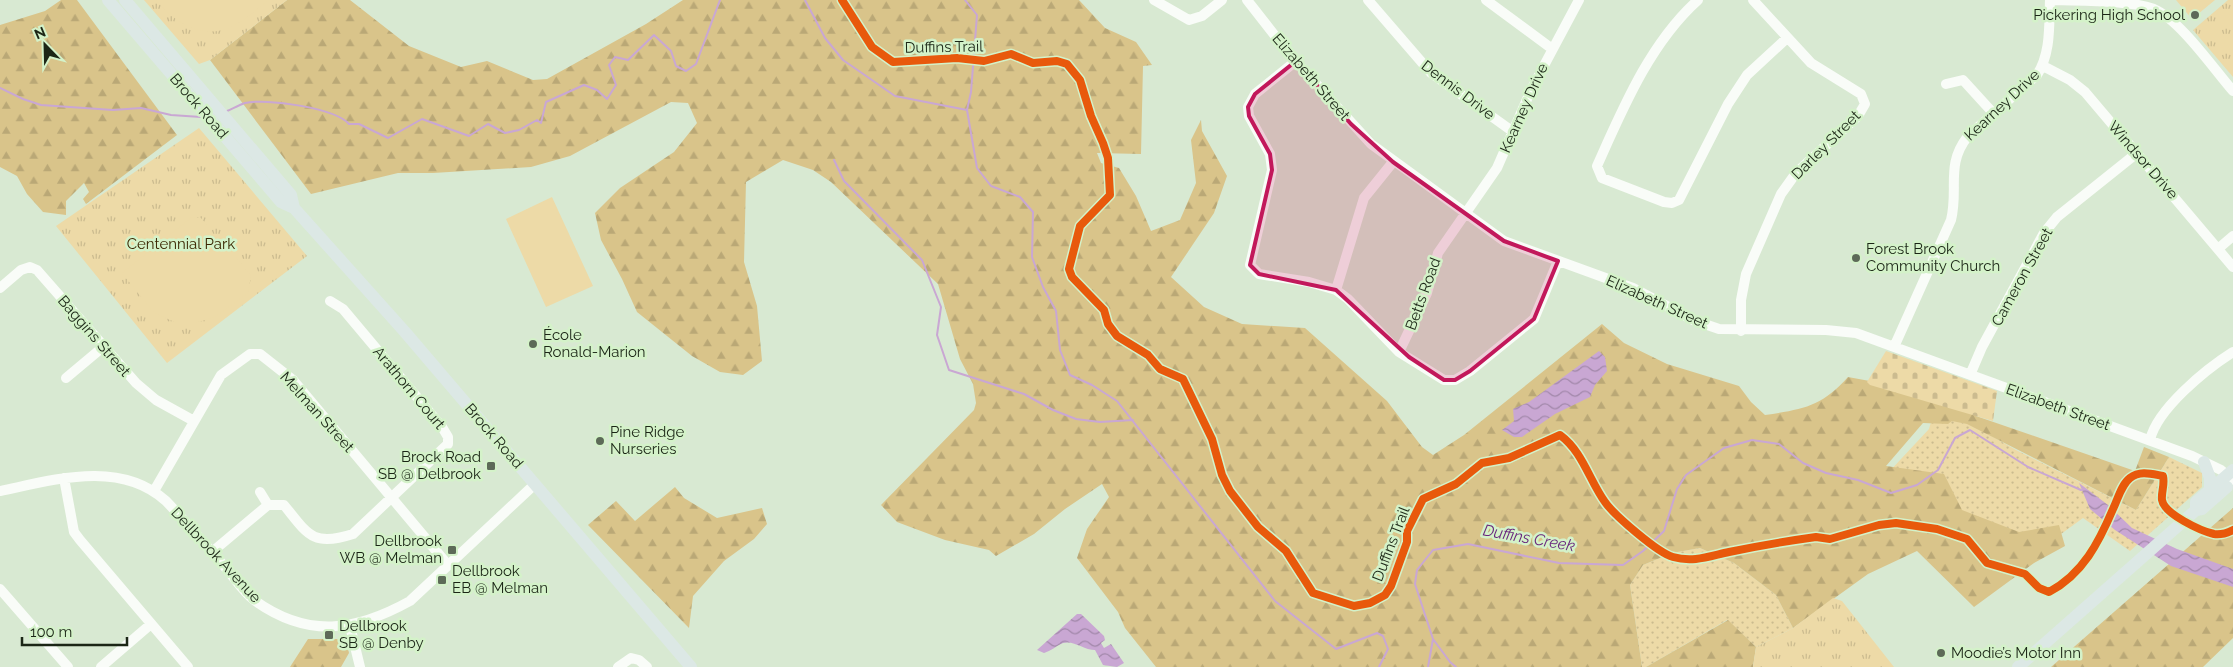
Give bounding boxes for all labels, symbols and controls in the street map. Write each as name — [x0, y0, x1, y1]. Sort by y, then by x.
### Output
place label: Pickering High School — [2033, 6, 2186, 24]
marker: Pickering High School — [2189, 9, 2201, 21]
north arrow — [20, 20, 70, 70]
text: N — [32, 24, 48, 42]
street label: Elizabeth Street — [1268, 30, 1354, 124]
street label: Duffins Trail — [905, 37, 984, 57]
street label: Dennis Drive — [1418, 57, 1498, 124]
street label: Kearney Drive — [1496, 60, 1552, 156]
street label: Kearney Drive — [1961, 66, 2043, 144]
street label: Brock Road — [166, 70, 232, 142]
street label: Darley Street — [1788, 107, 1864, 183]
street label: Windsor Drive — [2104, 117, 2182, 203]
street label: Cameron Street — [1988, 225, 2056, 329]
park label: Centennial Park — [127, 235, 235, 253]
place label: Forest Brook Community Church — [1866, 240, 2000, 275]
marker: Forest Brook Community Church — [1850, 252, 1862, 264]
street label: Betts Road — [1402, 255, 1444, 333]
street label: Elizabeth Street — [1603, 272, 1711, 332]
street label: Baggins Street — [54, 292, 134, 380]
place label: École Ronald-Marion — [543, 326, 646, 361]
marker: École Ronald-Marion — [527, 338, 539, 350]
street label: Arathorn Court — [369, 343, 449, 433]
street label: Melman Street — [276, 368, 358, 456]
street label: Elizabeth Street — [2004, 380, 2112, 434]
street label: Brock Road — [461, 400, 527, 472]
place label: Pine Ridge Nurseries — [610, 423, 685, 458]
marker: Pine Ridge Nurseries — [594, 435, 606, 447]
place label: Brock Road SB @ Delbrook — [378, 448, 481, 483]
marker: Brock Road SB @ Delbrook — [485, 460, 497, 472]
street label: Duffins Trail — [1369, 503, 1414, 584]
street label: Dellbrook Avenue — [167, 504, 265, 607]
water label: Duffins Creek — [1481, 521, 1577, 556]
place label: Dellbrook WB @ Melman — [339, 532, 442, 567]
marker: Dellbrook WB @ Melman — [446, 544, 458, 556]
place label: Dellbrook EB @ Melman — [452, 562, 548, 597]
marker: Dellbrook EB @ Melman — [436, 574, 448, 586]
scale bar — [22, 614, 128, 646]
place label: Dellbrook SB @ Denby — [339, 617, 424, 652]
text: 100 m — [30, 623, 72, 641]
marker: Dellbrook SB @ Denby — [323, 629, 335, 641]
place label: Moodie’s Motor Inn — [1951, 644, 2081, 662]
marker: Moodie’s Motor Inn — [1935, 647, 1947, 659]

